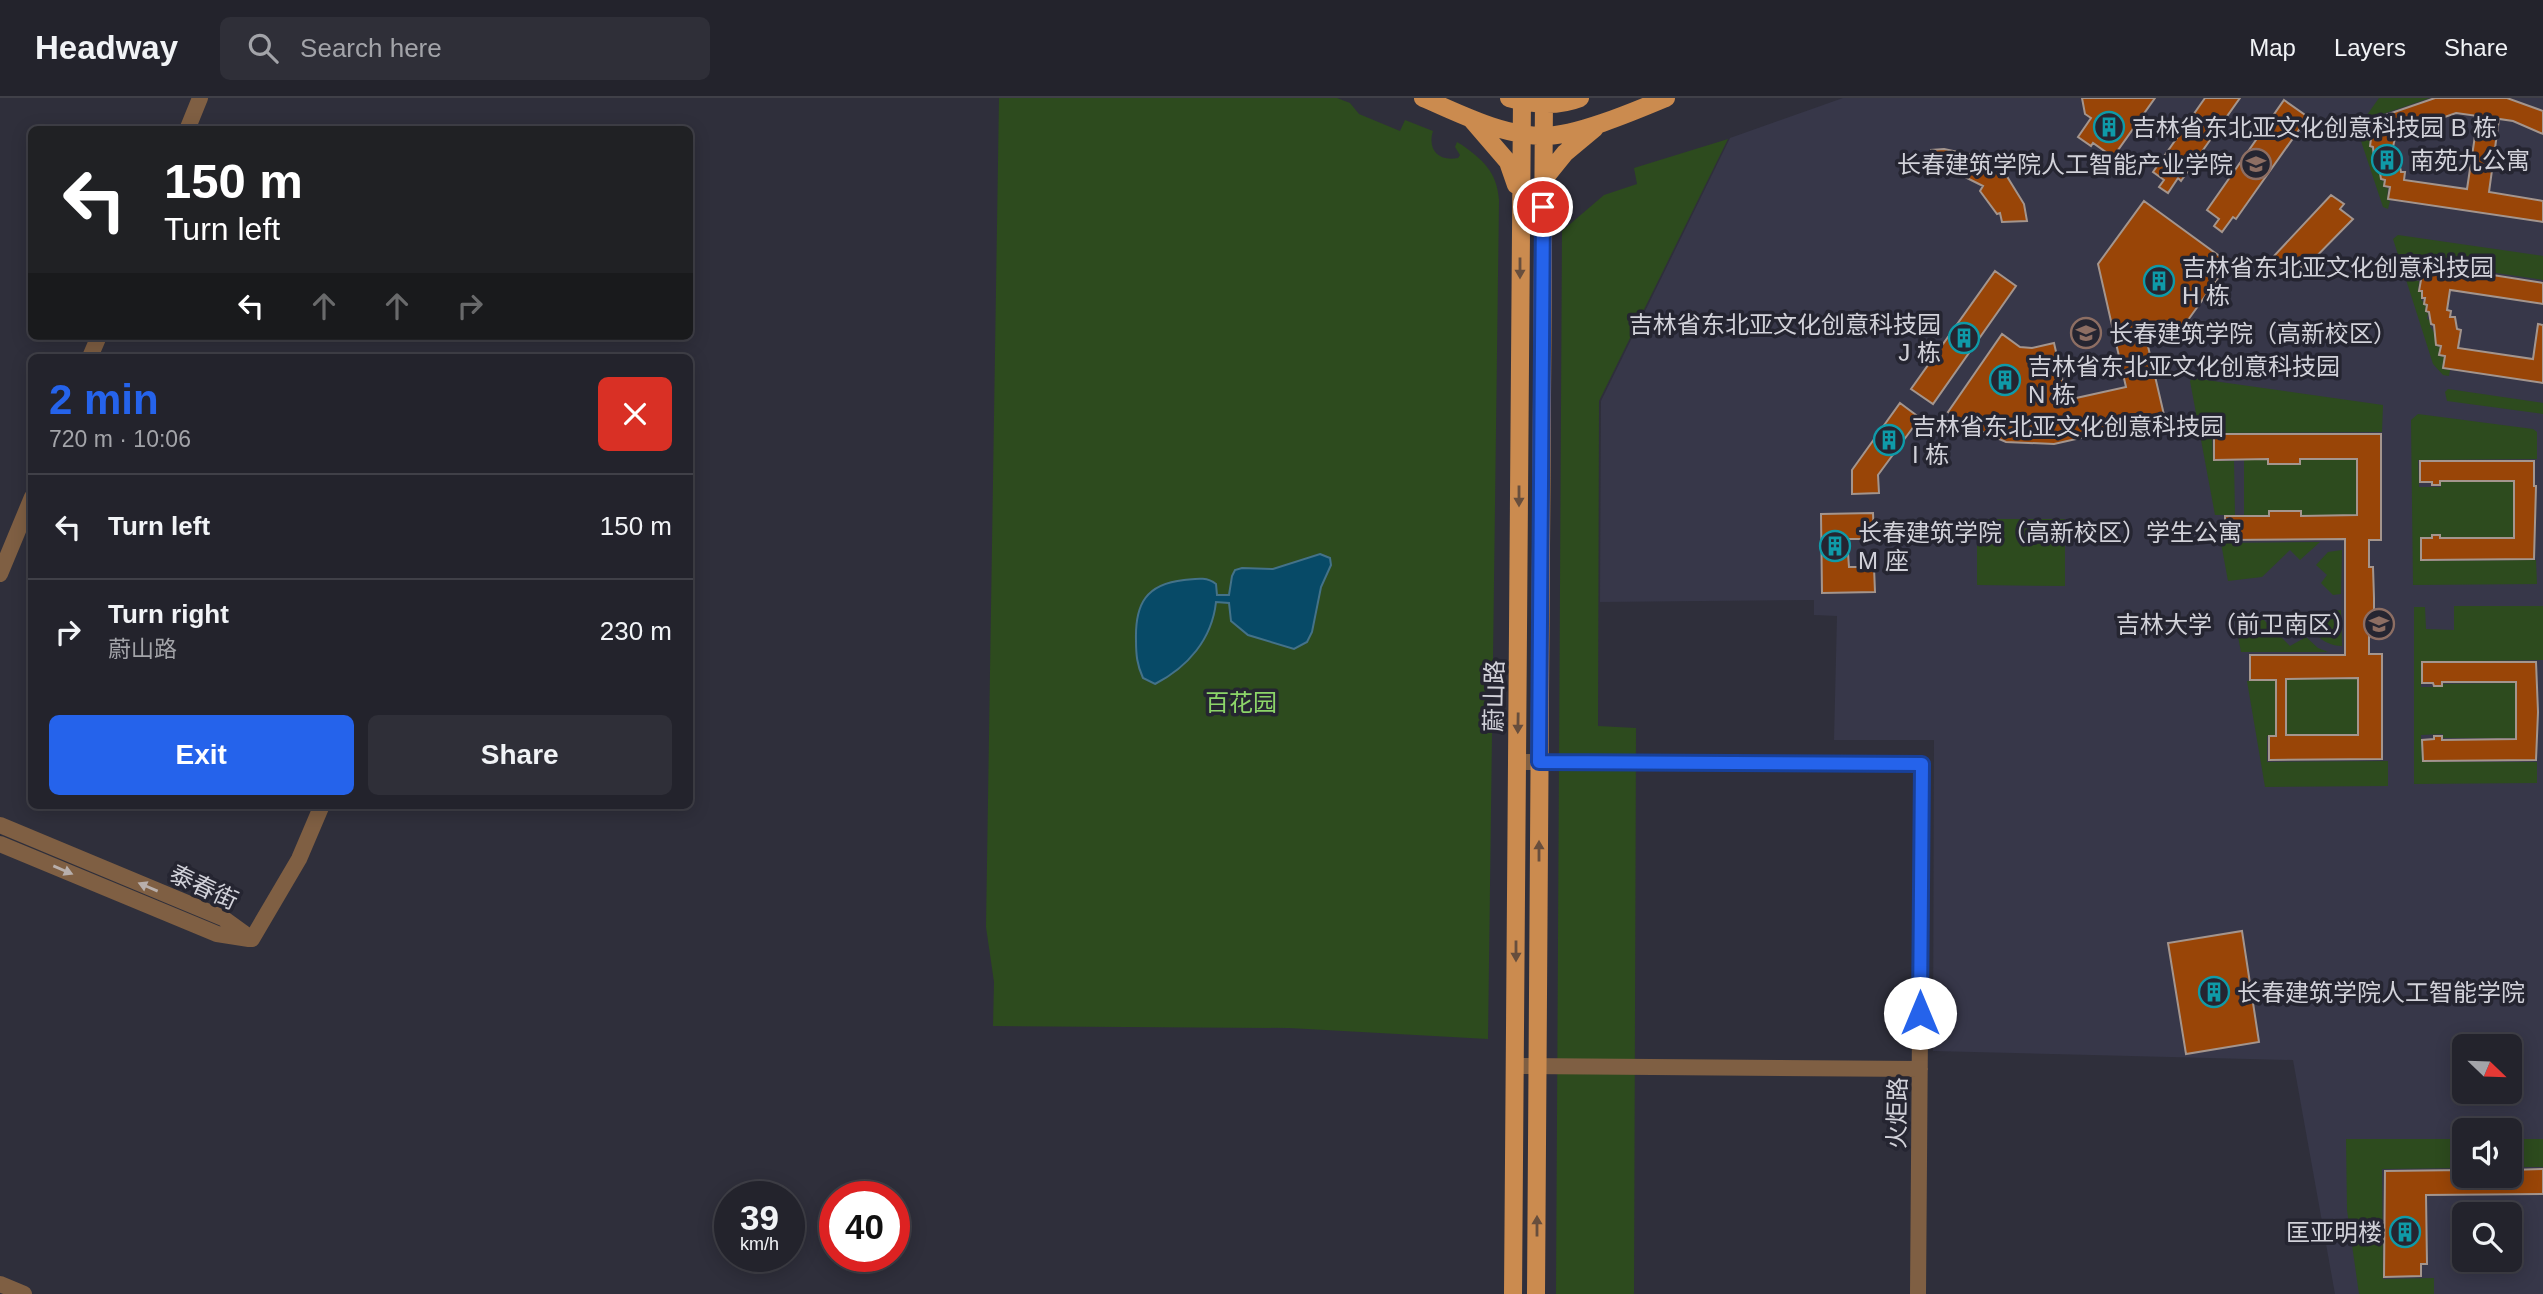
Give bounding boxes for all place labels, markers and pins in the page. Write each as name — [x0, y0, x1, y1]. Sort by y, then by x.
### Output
building icon: 吉林省东北亚文化创意科技园 B 栋 — [2092, 110, 2126, 144]
place label: 吉林省东北亚文化创意科技园 B 栋 — [2132, 114, 2497, 141]
building icon: 南苑九公寓 — [2370, 143, 2404, 177]
school or university icon: 长春建筑学院人工智能产业学院 — [2239, 147, 2273, 181]
place label: 南苑九公寓 — [2410, 147, 2530, 174]
place label: 长春建筑学院人工智能产业学院 — [1897, 151, 2233, 178]
pin — [1513, 177, 1573, 237]
place label: 吉林省东北亚文化创意科技园 H 栋 — [2182, 254, 2494, 309]
building icon: 吉林省东北亚文化创意科技园 H 栋 — [2142, 264, 2176, 298]
place label: 吉林省东北亚文化创意科技园 J 栋 — [1629, 311, 1941, 366]
school or university icon: 长春建筑学院（高新校区） — [2069, 316, 2103, 350]
place label: 长春建筑学院（高新校区） — [2109, 320, 2397, 347]
building icon: 吉林省东北亚文化创意科技园 J 栋 — [1947, 321, 1981, 355]
place label: 吉林省东北亚文化创意科技园 N 栋 — [2028, 353, 2340, 408]
building icon: 吉林省东北亚文化创意科技园 N 栋 — [1988, 363, 2022, 397]
place label: 吉林省东北亚文化创意科技园 I 栋 — [1912, 413, 2224, 468]
building icon: 吉林省东北亚文化创意科技园 I 栋 — [1872, 423, 1906, 457]
place label: 长春建筑学院（高新校区）学生公寓 M 座 — [1858, 519, 2242, 574]
building icon: 长春建筑学院（高新校区）学生公寓 M 座 — [1818, 529, 1852, 563]
school or university icon: 吉林大学（前卫南区） — [2362, 607, 2396, 641]
place label: 吉林大学（前卫南区） — [2116, 611, 2356, 638]
building icon: 长春建筑学院人工智能学院 — [2197, 975, 2231, 1009]
place label: 长春建筑学院人工智能学院 — [2237, 979, 2525, 1006]
building icon: 匡亚明楼 — [2388, 1215, 2422, 1249]
place label: 匡亚明楼 — [2286, 1219, 2382, 1246]

